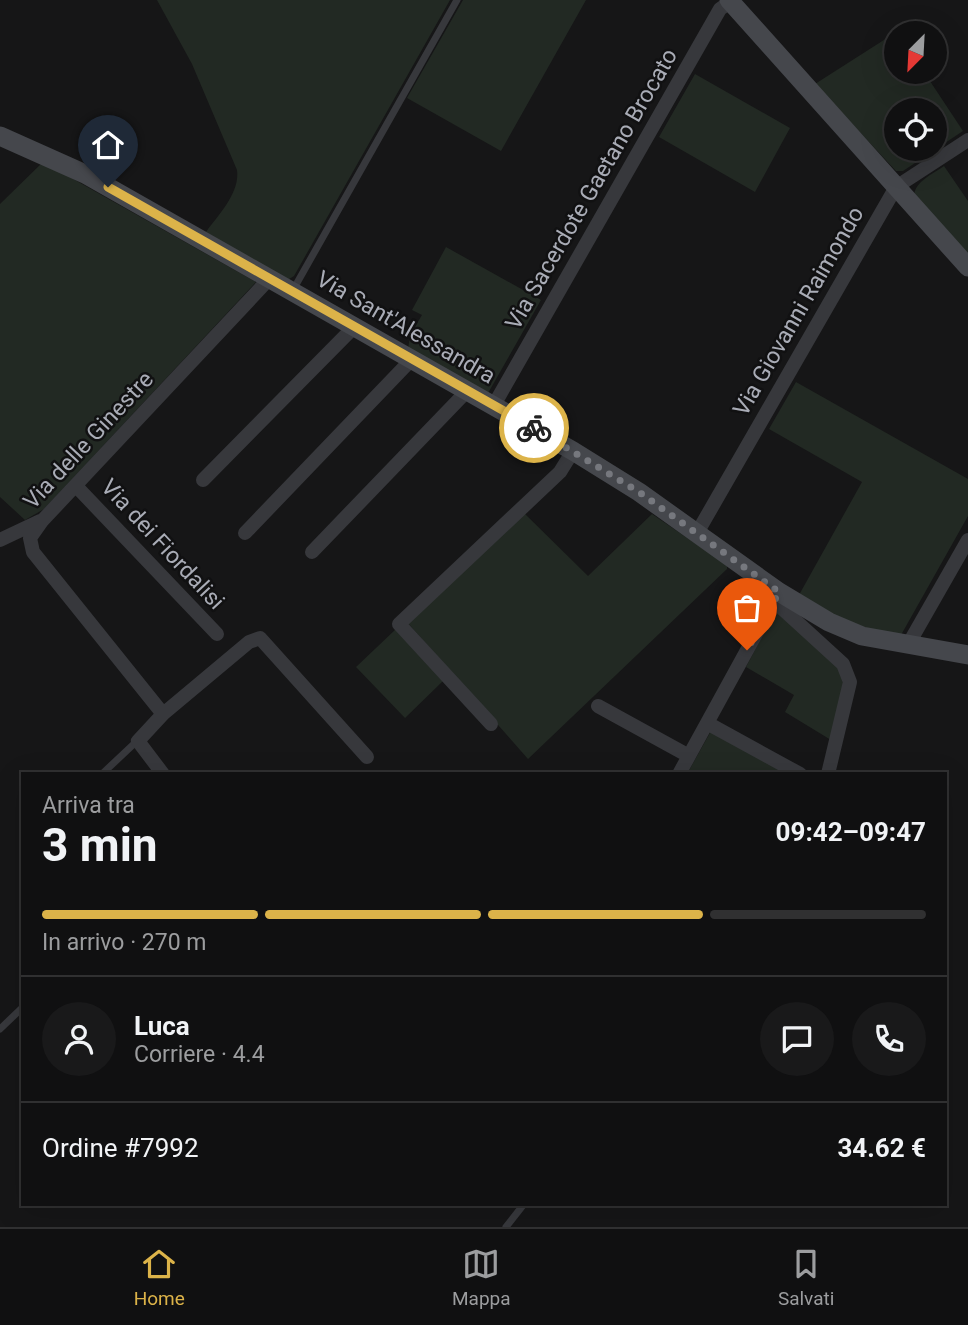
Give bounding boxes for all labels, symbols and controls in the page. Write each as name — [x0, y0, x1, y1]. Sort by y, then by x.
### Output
north arrow — [884, 21, 947, 84]
map controls — [884, 21, 947, 161]
street label: Via Sacerdote Gaetano Brocato — [500, 44, 683, 335]
button: locate — [884, 98, 947, 161]
pin — [78, 115, 138, 187]
icon: home — [89, 126, 127, 164]
street label: Via Giovanni Raimondo — [727, 202, 869, 421]
street label: Via Sant'Alessandra — [311, 265, 500, 390]
street label: Via delle Ginestre — [18, 366, 159, 515]
courier — [499, 393, 569, 463]
icon: bike — [515, 409, 553, 447]
street label: Via dei Fiordalisi — [95, 474, 230, 615]
pin — [717, 578, 777, 650]
icon: bag — [728, 589, 766, 627]
text: Arriva tra — [42, 792, 135, 819]
text: 09:42–09:47 — [776, 817, 926, 847]
text: 3 min — [42, 818, 158, 872]
text: In arrivo · 270 m — [42, 929, 207, 956]
button: person — [42, 1002, 116, 1076]
button: chat — [760, 1002, 834, 1076]
button: phone — [852, 1002, 926, 1076]
text: Luca — [134, 1011, 190, 1041]
text: Corriere · 4.4 — [134, 1041, 265, 1068]
text: Ordine #7992 — [42, 1133, 199, 1163]
text: 34.62 € — [837, 1133, 926, 1163]
tab: Home — [134, 1245, 185, 1310]
tab: Mappa — [452, 1245, 511, 1310]
tab: Salvati — [778, 1245, 834, 1310]

